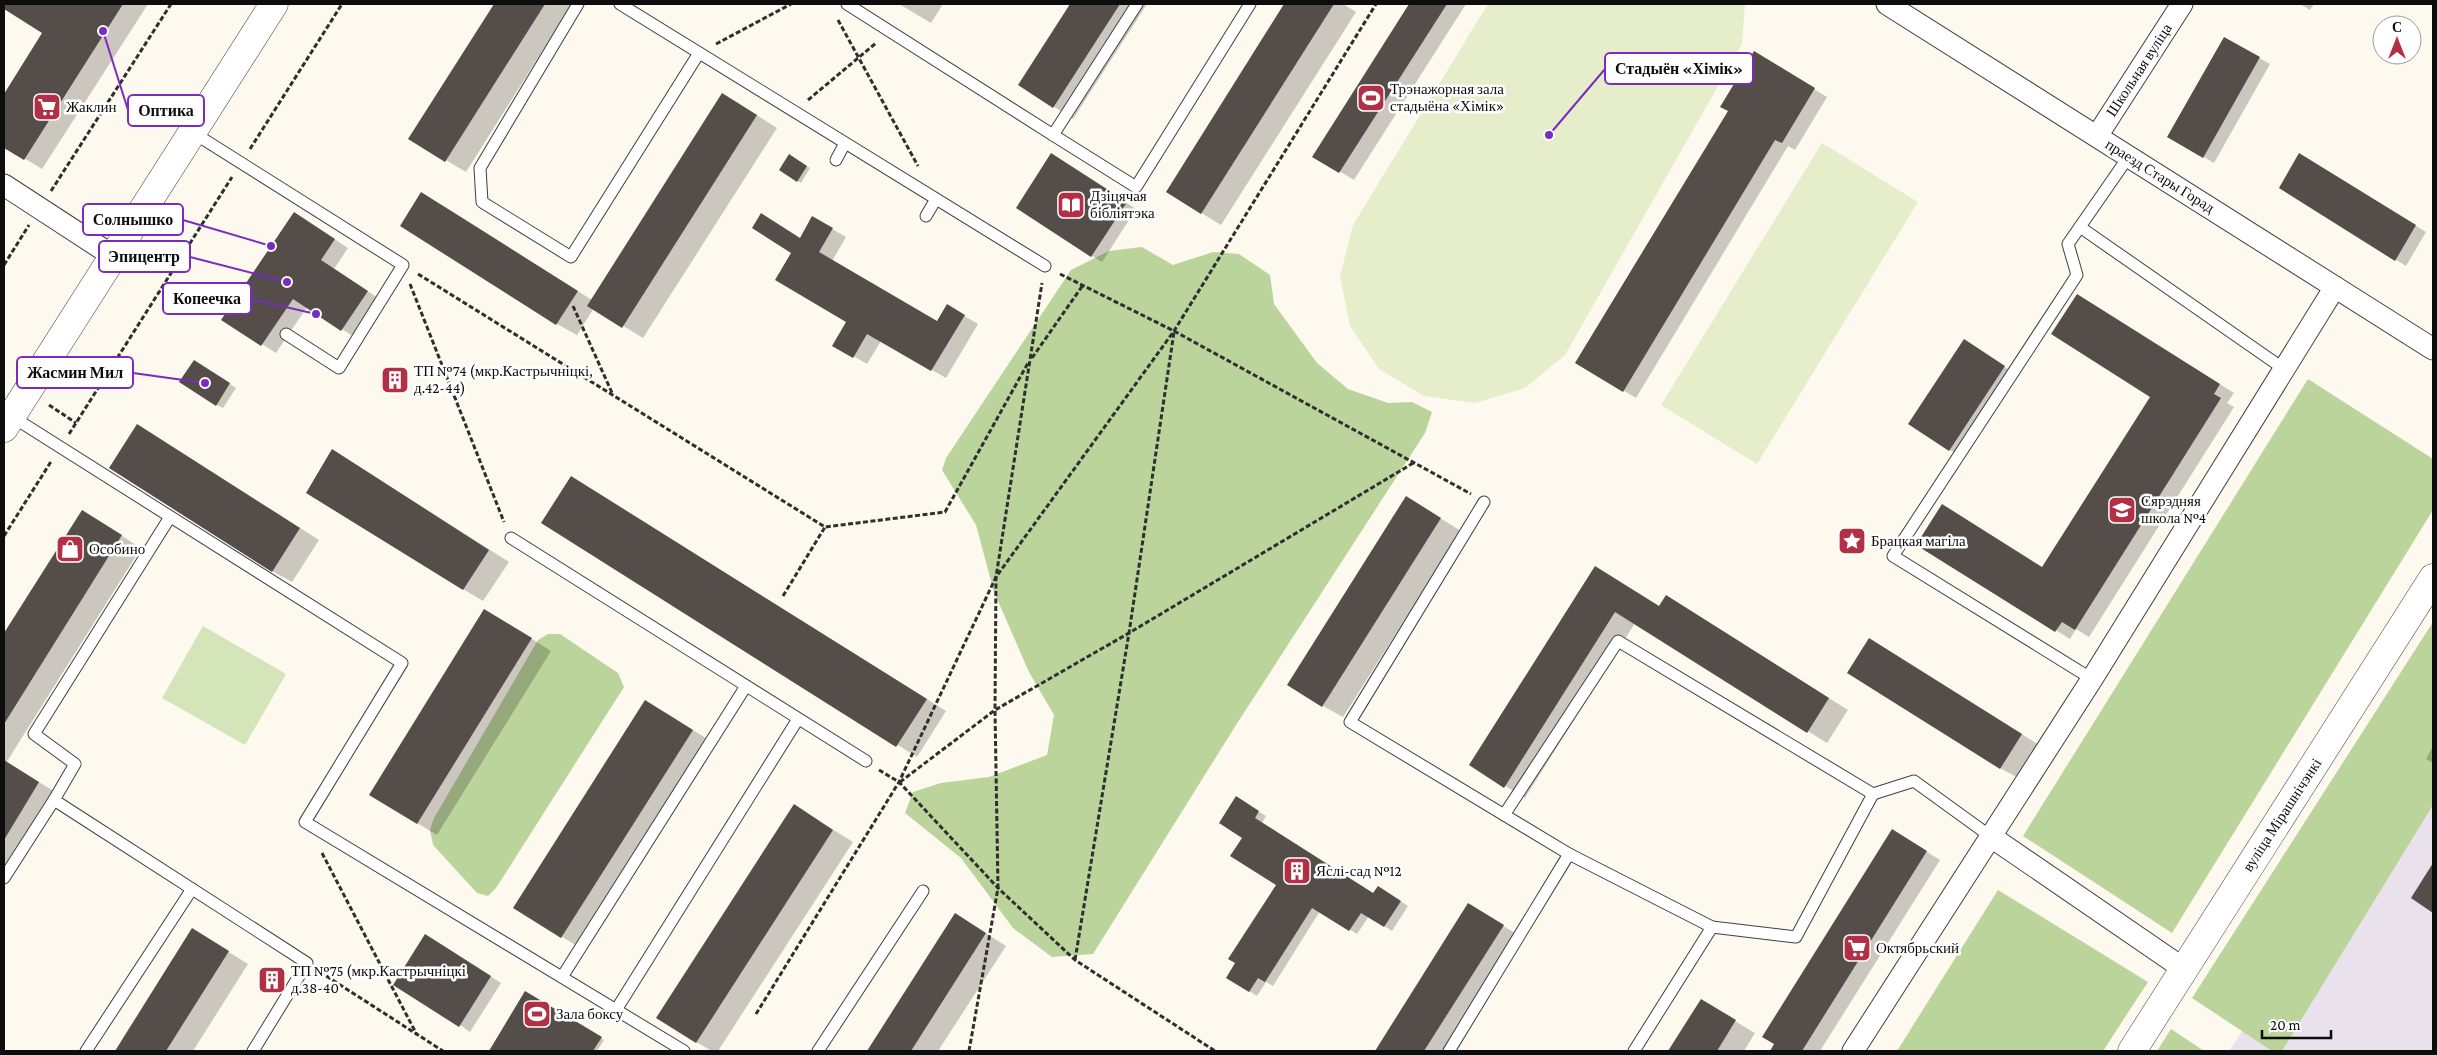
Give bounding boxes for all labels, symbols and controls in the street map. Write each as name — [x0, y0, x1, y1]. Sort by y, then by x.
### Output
north arrow — [2372, 15, 2422, 65]
text: С — [2392, 19, 2402, 35]
street label: Школьная вуліца — [2103, 20, 2175, 119]
callout: Стадыён «Хімік» — [1605, 53, 1753, 84]
text: Стадыён «Хімік» — [1615, 60, 1743, 77]
place label: Трэнажорная зала стадыёна «Хімік» — [1390, 81, 1504, 114]
sports icon: Трэнажорная зала стадыёна «Хімік» — [1356, 83, 1386, 113]
supermarket icon: Жаклин — [32, 92, 62, 122]
callout: Оптика — [128, 95, 204, 126]
place label: Жаклин — [66, 99, 117, 115]
text: Оптика — [138, 102, 194, 119]
street label: праезд Стары Горад — [2103, 136, 2218, 216]
place label: Дзіцячая бібліятэка — [1090, 188, 1155, 221]
library icon: Дзіцячая бібліятэка — [1056, 190, 1086, 220]
callout: Солнышко — [83, 204, 183, 235]
text: Солнышко — [93, 211, 173, 228]
callout: Эпицентр — [99, 241, 190, 272]
text: Эпицентр — [108, 248, 180, 266]
callout: Копеечка — [163, 283, 251, 314]
text: Копеечка — [173, 290, 241, 307]
callout: Жасмин Мил — [17, 357, 133, 388]
place label: ТП №74 (мкр.Кастрычніцкі, д.42-44) — [414, 363, 593, 397]
text: Жасмин Мил — [27, 364, 123, 381]
building icon: ТП №74 (мкр.Кастрычніцкі, д.42-44) — [380, 365, 410, 395]
place label: Сярэдняя школа №4 — [2141, 493, 2206, 526]
school or university icon: Сярэдняя школа №4 — [2107, 495, 2137, 525]
place icon: Брацкая магіла — [1837, 526, 1867, 556]
place label: Брацкая магіла — [1871, 533, 1966, 549]
shop icon: Особино — [55, 534, 85, 564]
place label: Особино — [89, 541, 145, 557]
street label: вуліца Мірашнічэнкі — [2239, 756, 2325, 874]
building icon: Яслі-сад №12 — [1282, 856, 1312, 886]
place label: Яслі-сад №12 — [1316, 863, 1402, 879]
supermarket icon: Октябрьский — [1842, 933, 1872, 963]
place label: Октябрьский — [1876, 940, 1959, 956]
place label: ТП №75 (мкр.Кастрычніцкі д.38-40 — [291, 963, 466, 996]
building icon: ТП №75 (мкр.Кастрычніцкі д.38-40 — [257, 965, 287, 995]
sports icon: Зала боксу — [522, 999, 552, 1029]
place label: Зала боксу — [556, 1006, 624, 1022]
scale bar — [2262, 1008, 2331, 1040]
text: 20 m — [2270, 1017, 2301, 1033]

